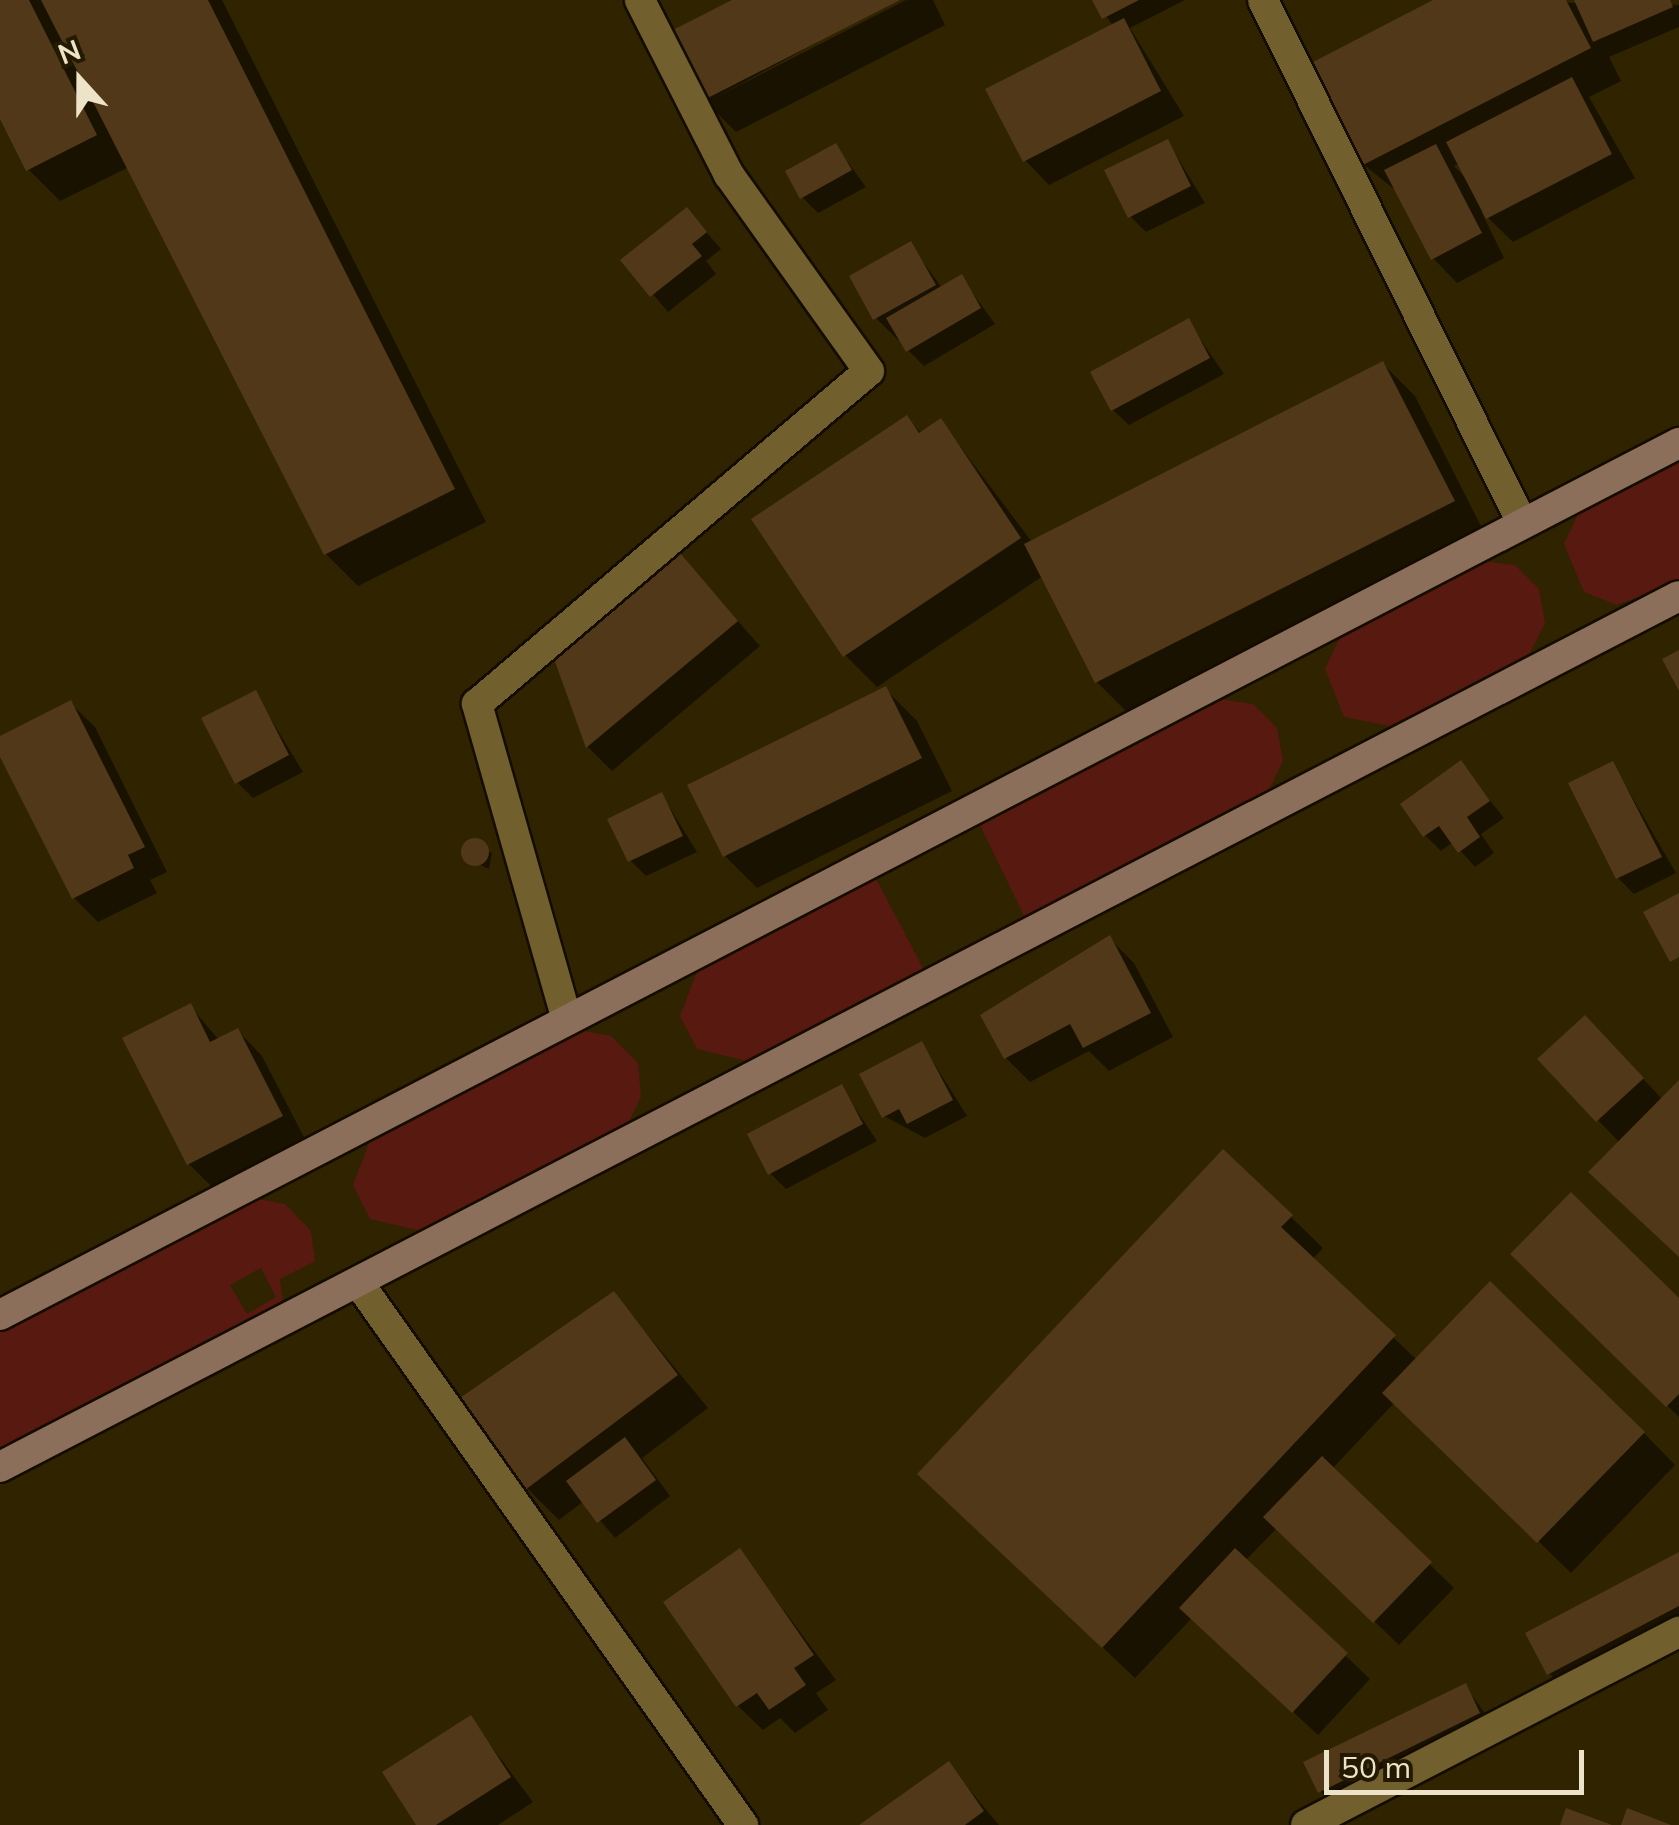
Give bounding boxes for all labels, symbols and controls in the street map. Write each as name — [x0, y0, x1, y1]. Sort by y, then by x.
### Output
north arrow — [30, 30, 130, 130]
text: N — [53, 31, 85, 72]
scale bar — [1329, 1730, 1589, 1792]
text: 50 m — [1341, 1748, 1411, 1786]

